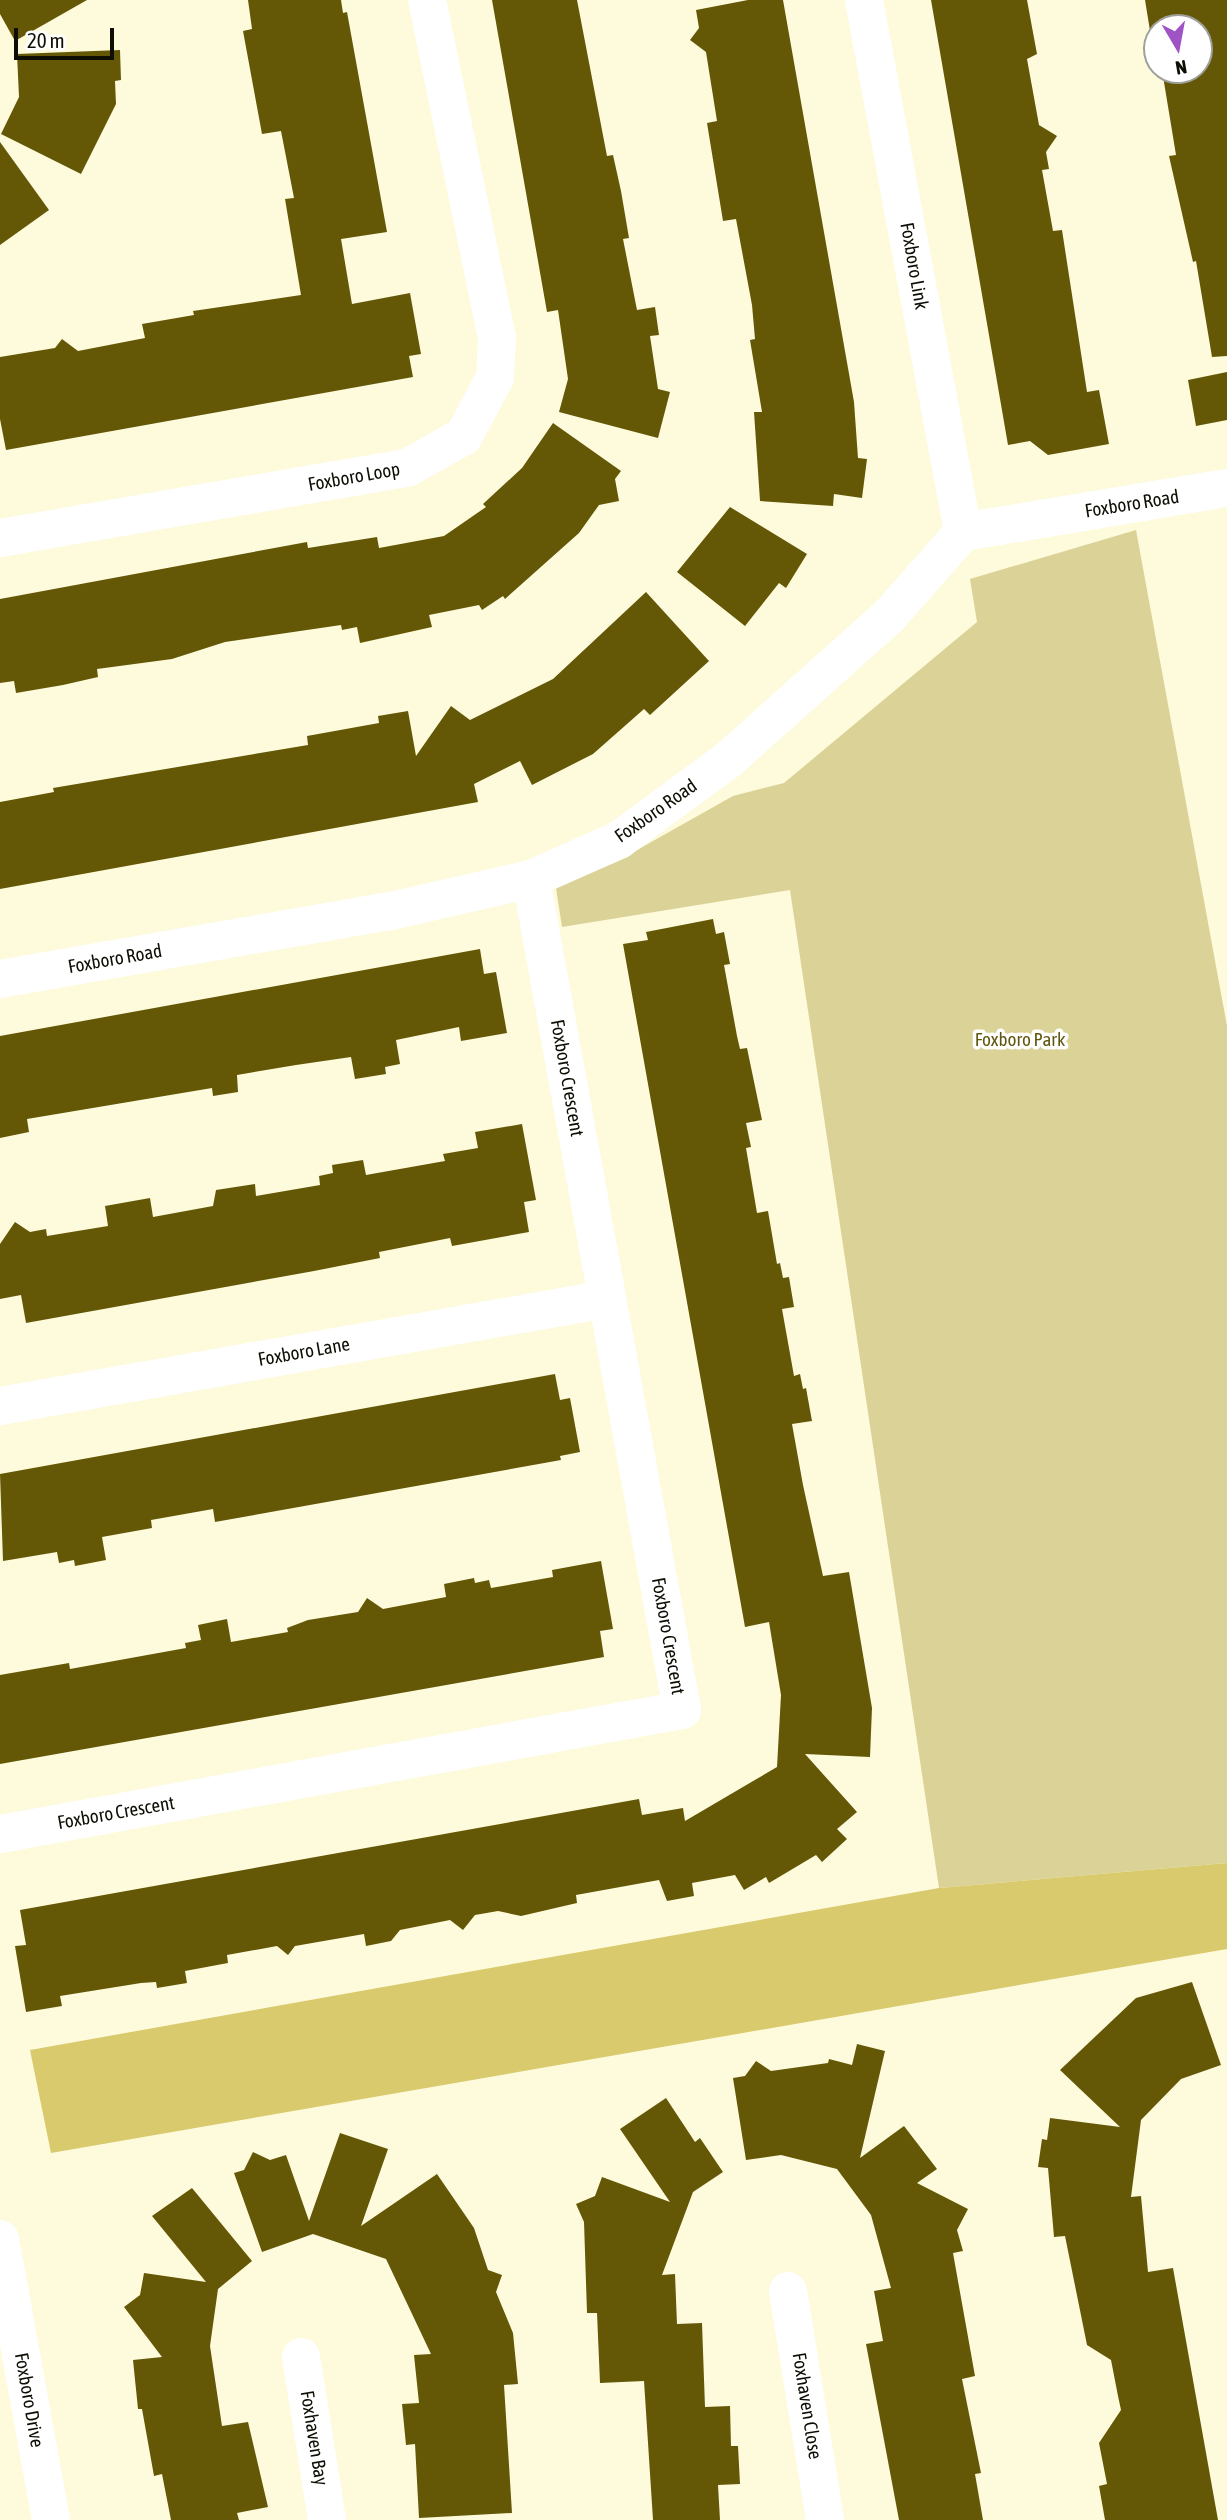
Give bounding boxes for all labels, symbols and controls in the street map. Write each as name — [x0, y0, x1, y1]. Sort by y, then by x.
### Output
scale bar — [18, 14, 117, 58]
north arrow — [1143, 14, 1213, 84]
text: 20 m — [27, 28, 65, 52]
text: N — [1174, 56, 1189, 80]
street label: Foxboro Link — [895, 221, 933, 311]
street label: Foxboro Loop — [306, 458, 402, 496]
street label: Foxboro Road — [1083, 485, 1181, 523]
street label: Foxboro Road — [611, 774, 701, 848]
street label: Foxboro Road — [66, 940, 164, 978]
street label: Foxboro Crescent — [545, 1018, 589, 1138]
park label: Foxboro Park — [975, 1029, 1065, 1051]
street label: Foxboro Lane — [256, 1333, 352, 1371]
street label: Foxboro Crescent — [646, 1576, 690, 1696]
street label: Foxboro Crescent — [56, 1791, 176, 1835]
street label: Foxboro Drive — [9, 2351, 49, 2449]
street label: Foxhaven Close — [787, 2351, 827, 2461]
street label: Foxhaven Bay — [295, 2389, 333, 2487]

